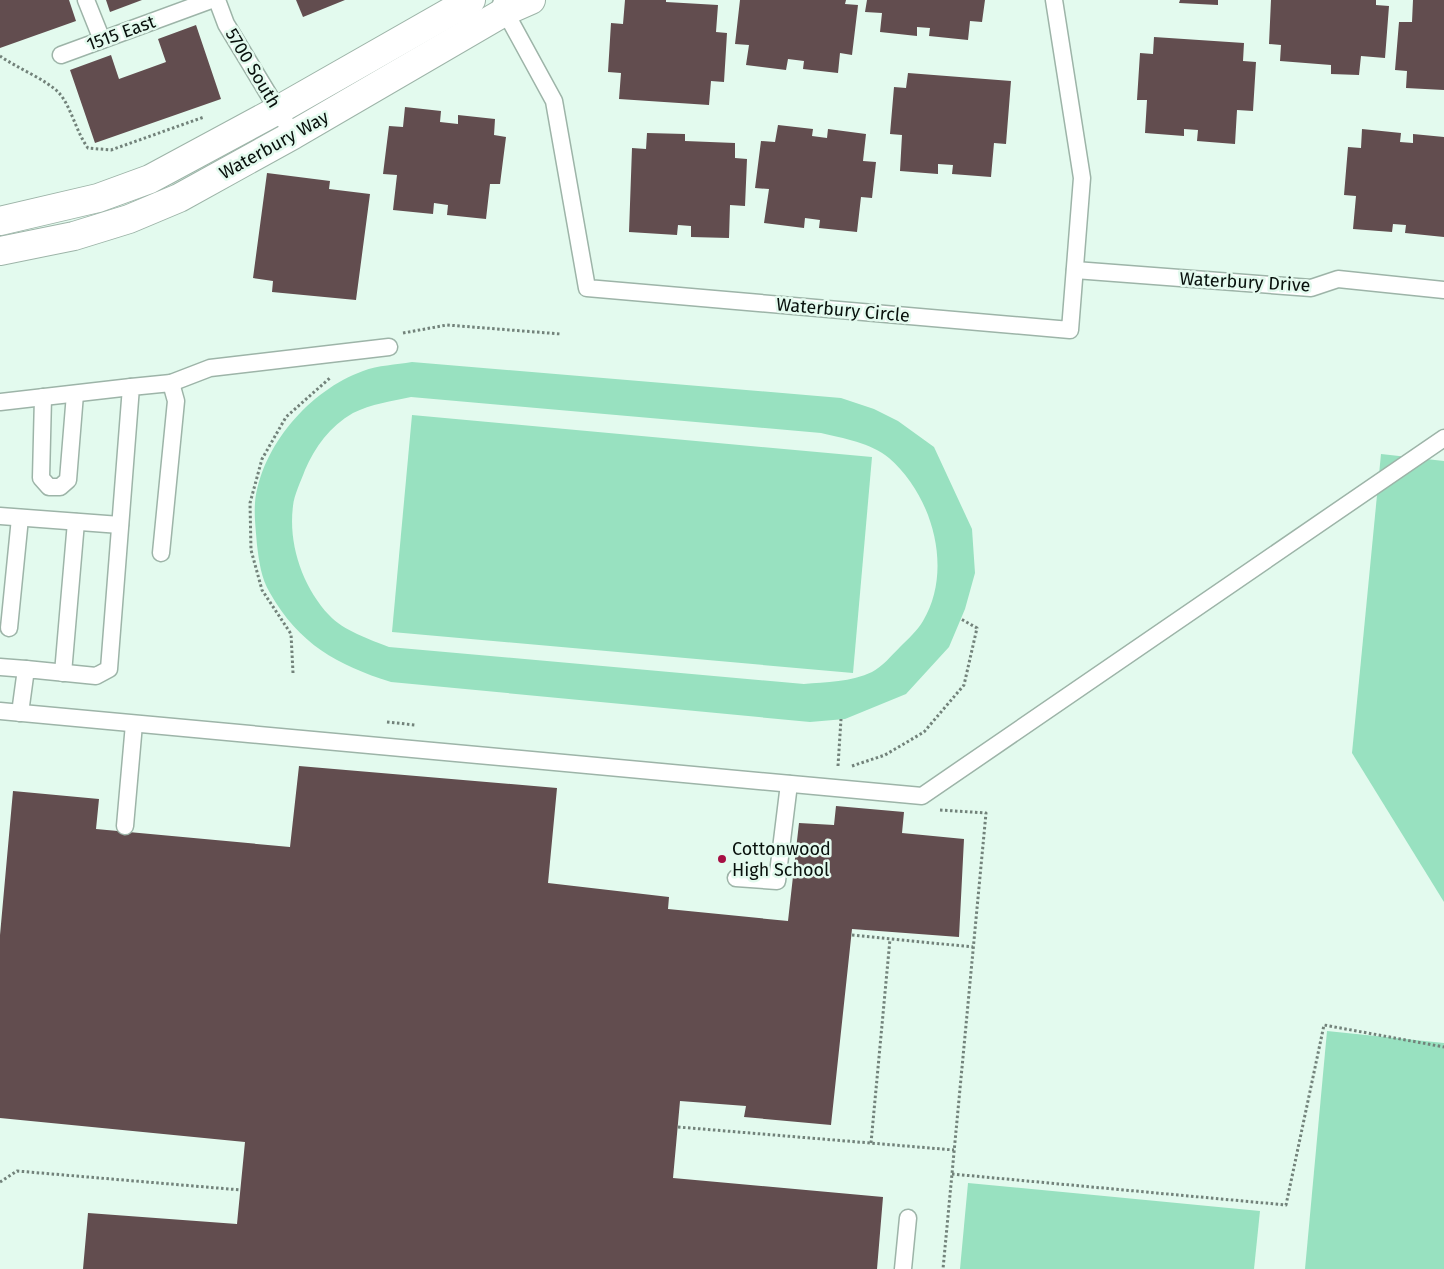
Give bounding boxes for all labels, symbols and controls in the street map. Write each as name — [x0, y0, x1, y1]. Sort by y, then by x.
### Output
street label: 1515 East — [84, 10, 159, 56]
street label: 5700 South — [221, 24, 285, 112]
street label: Waterbury Way — [216, 106, 333, 184]
street label: Waterbury Drive — [1179, 268, 1311, 296]
street label: Waterbury Circle — [775, 293, 911, 327]
place label: Cottonwood High School — [732, 838, 831, 881]
marker: Cottonwood High School — [716, 853, 728, 865]

